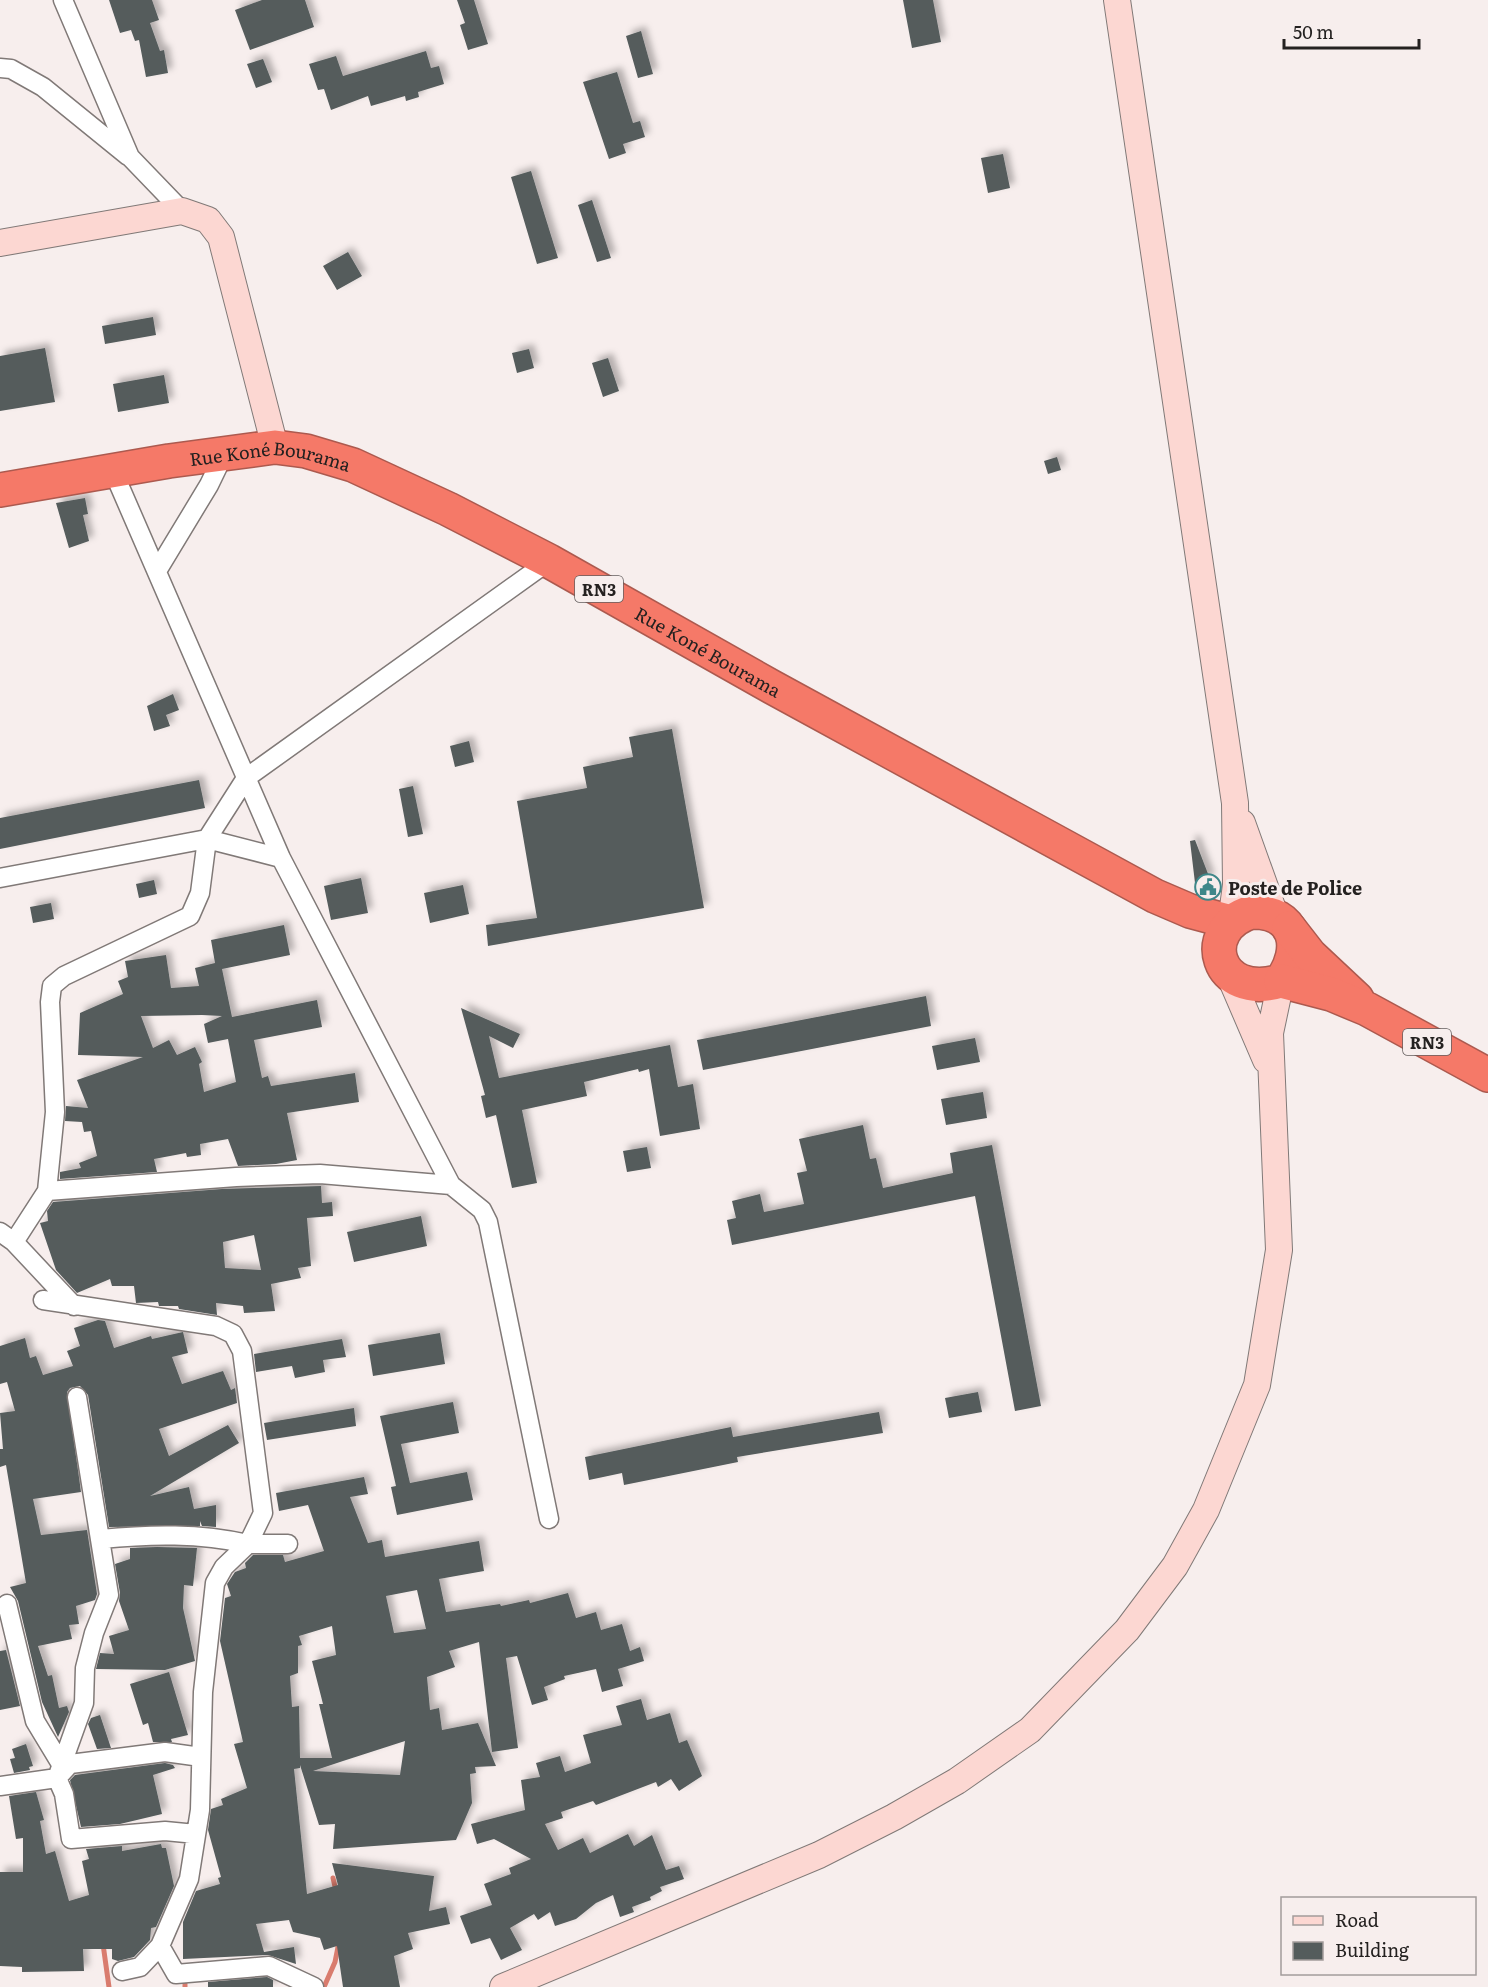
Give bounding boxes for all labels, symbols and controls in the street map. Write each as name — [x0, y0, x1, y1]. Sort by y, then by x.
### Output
scale bar — [1284, 12, 1419, 50]
text: 50 m — [1293, 18, 1334, 45]
street label: Rue Koné Bourama — [188, 433, 355, 477]
road number: RN3 — [575, 576, 623, 602]
street label: Rue Koné Bourama — [630, 599, 787, 703]
public building icon: Poste de Police — [1193, 872, 1223, 902]
place label: Poste de Police — [1228, 874, 1362, 901]
road number: RN3 — [1403, 1029, 1451, 1055]
legend — [1281, 1897, 1476, 1975]
text: Road — [1335, 1906, 1379, 1933]
text: Building — [1335, 1936, 1410, 1963]

